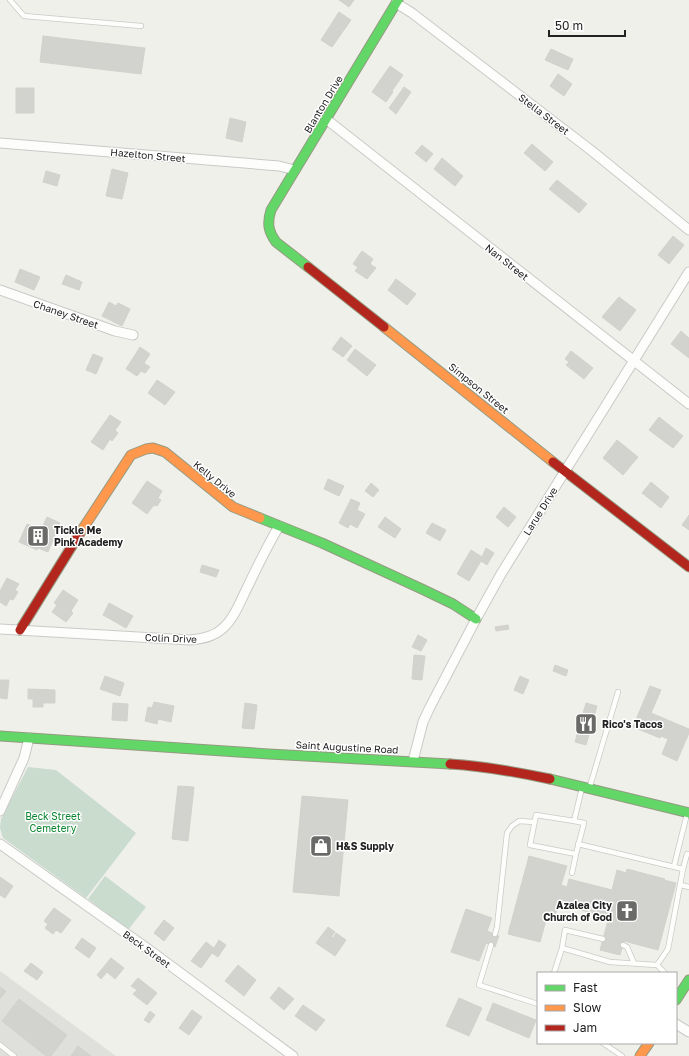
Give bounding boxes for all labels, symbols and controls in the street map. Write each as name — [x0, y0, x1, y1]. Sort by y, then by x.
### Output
scale bar — [549, 12, 625, 38]
text: 50 m — [555, 18, 583, 33]
street label: Blanton Drive — [301, 73, 345, 135]
street label: Stella Street — [516, 91, 572, 137]
street label: Hazelton Street — [110, 146, 186, 164]
street label: Nan Street — [483, 241, 531, 283]
street label: Chaney Street — [32, 297, 100, 331]
street label: Simpson Street — [447, 360, 511, 416]
street label: Kelly Drive — [191, 458, 239, 500]
street label: Larue Drive — [520, 485, 560, 537]
building icon: Tickle Me Pink Academy — [25, 523, 51, 549]
place label: Tickle Me Pink Academy — [54, 524, 123, 548]
street label: Colin Drive — [145, 631, 197, 645]
restaurant icon: Rico's Tacos — [573, 711, 599, 737]
place label: Rico's Tacos — [602, 718, 663, 730]
street label: Saint Augustine Road — [295, 738, 399, 756]
park label: Beck Street Cemetery — [25, 810, 81, 834]
shop icon: H&S Supply — [308, 833, 334, 859]
place label: H&S Supply — [336, 840, 394, 852]
church icon: Azalea City Church of God — [614, 898, 640, 924]
place label: Azalea City Church of God — [543, 899, 612, 923]
street label: Beck Street — [121, 928, 173, 970]
legend — [537, 972, 677, 1044]
text: Fast — [573, 980, 598, 995]
text: Slow — [573, 1000, 601, 1015]
text: Jam — [573, 1020, 597, 1035]

